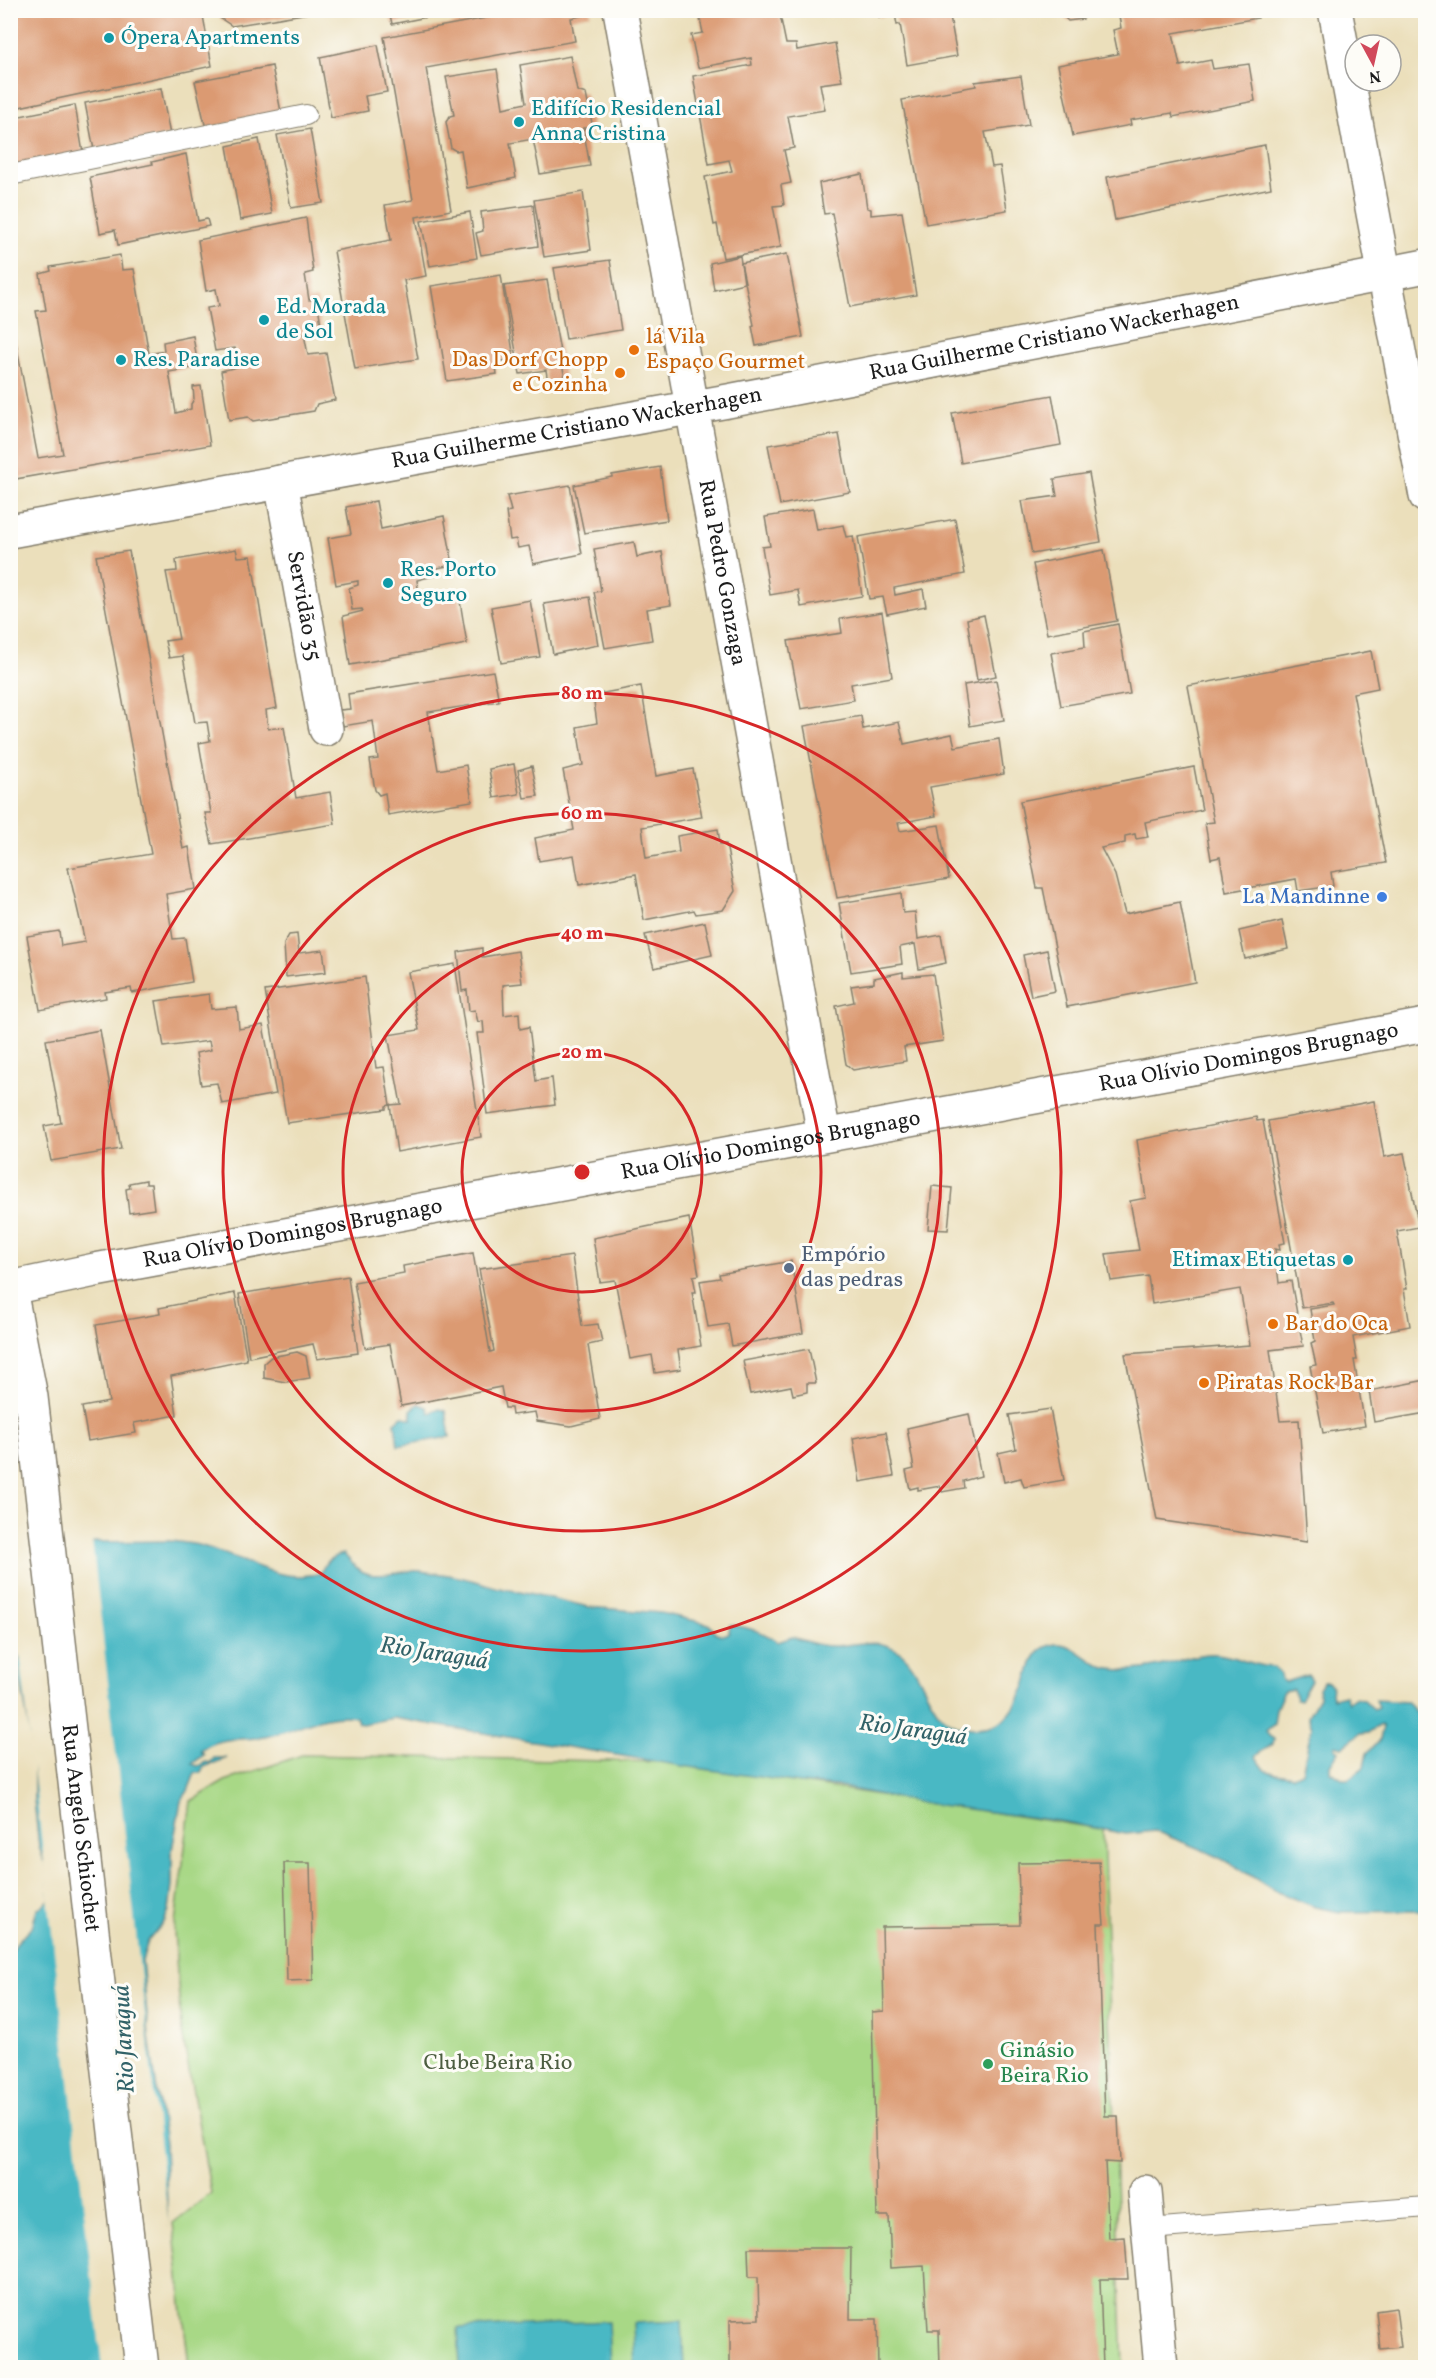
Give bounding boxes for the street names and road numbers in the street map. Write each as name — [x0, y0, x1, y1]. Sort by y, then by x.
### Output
street label: Rua Guilherme Cristiano Wackerhagen — [867, 287, 1242, 389]
street label: Rua Guilherme Cristiano Wackerhagen — [389, 379, 765, 477]
street label: Rua Pedro Gonzaga — [690, 477, 754, 668]
street label: Servidão 35 — [278, 548, 329, 664]
street label: Rua Olívio Domingos Brugnago — [1096, 1015, 1401, 1100]
street label: Rua Olívio Domingos Brugnago — [618, 1103, 923, 1188]
street label: Rua Olívio Domingos Brugnago — [140, 1191, 445, 1276]
street label: Rua Angelo Schiochet — [53, 1722, 108, 1934]

